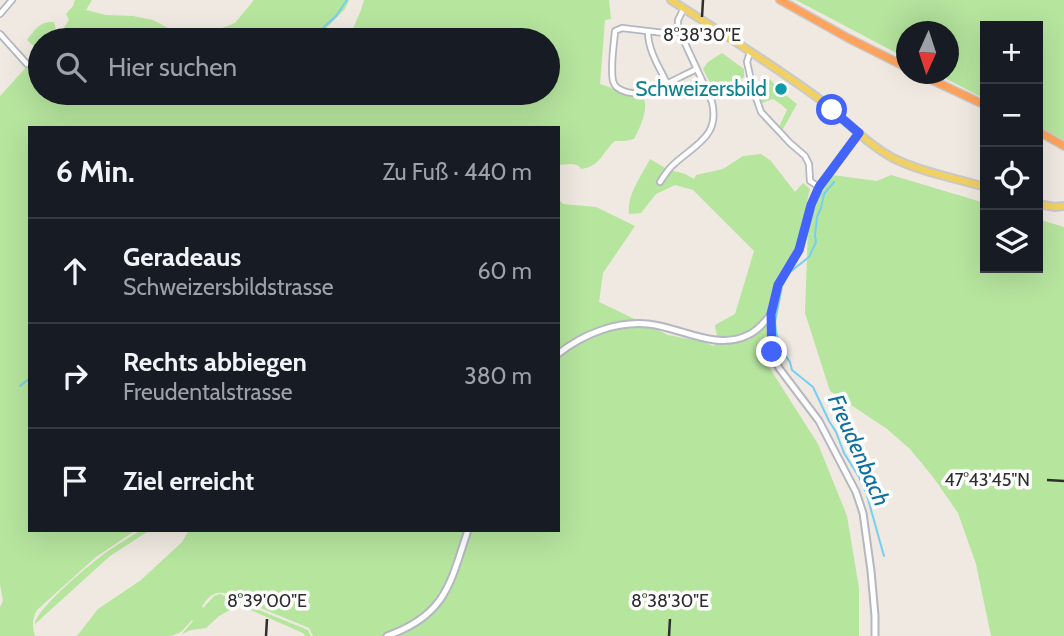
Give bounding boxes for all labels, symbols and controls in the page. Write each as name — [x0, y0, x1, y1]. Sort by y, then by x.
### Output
north arrow — [896, 21, 959, 84]
map controls — [980, 21, 1043, 273]
button: + — [980, 21, 1043, 84]
text: 8°38'30"E — [663, 24, 741, 46]
search box — [28, 28, 560, 105]
icon: search — [52, 48, 90, 86]
text: Hier suchen — [108, 51, 237, 83]
place label: Schweizersbild — [635, 76, 767, 101]
marker: Schweizersbild — [773, 81, 789, 97]
button: − — [980, 84, 1043, 147]
route start — [816, 94, 847, 125]
button: locate — [980, 147, 1043, 210]
text: 6 Min. — [56, 153, 135, 190]
text: Zu Fuß · 440 m — [383, 158, 532, 186]
button: layers — [980, 210, 1043, 273]
text: Geradeaus — [123, 241, 241, 273]
icon: ahead — [56, 252, 94, 290]
text: 60 m — [478, 257, 532, 285]
text: Schweizersbildstrasse — [123, 273, 333, 301]
route end — [756, 336, 787, 367]
text: Rechts abbiegen — [123, 346, 307, 378]
icon: right — [56, 357, 94, 395]
text: 380 m — [464, 362, 532, 390]
text: Freudentalstrasse — [123, 378, 292, 406]
water label: Freudenbach — [822, 390, 896, 510]
icon: arrive — [56, 462, 94, 500]
text: Ziel erreicht — [123, 465, 254, 497]
text: 47°43'45"N — [944, 469, 1030, 491]
text: 8°39'00"E — [227, 590, 307, 612]
text: 8°38'30"E — [631, 590, 709, 612]

